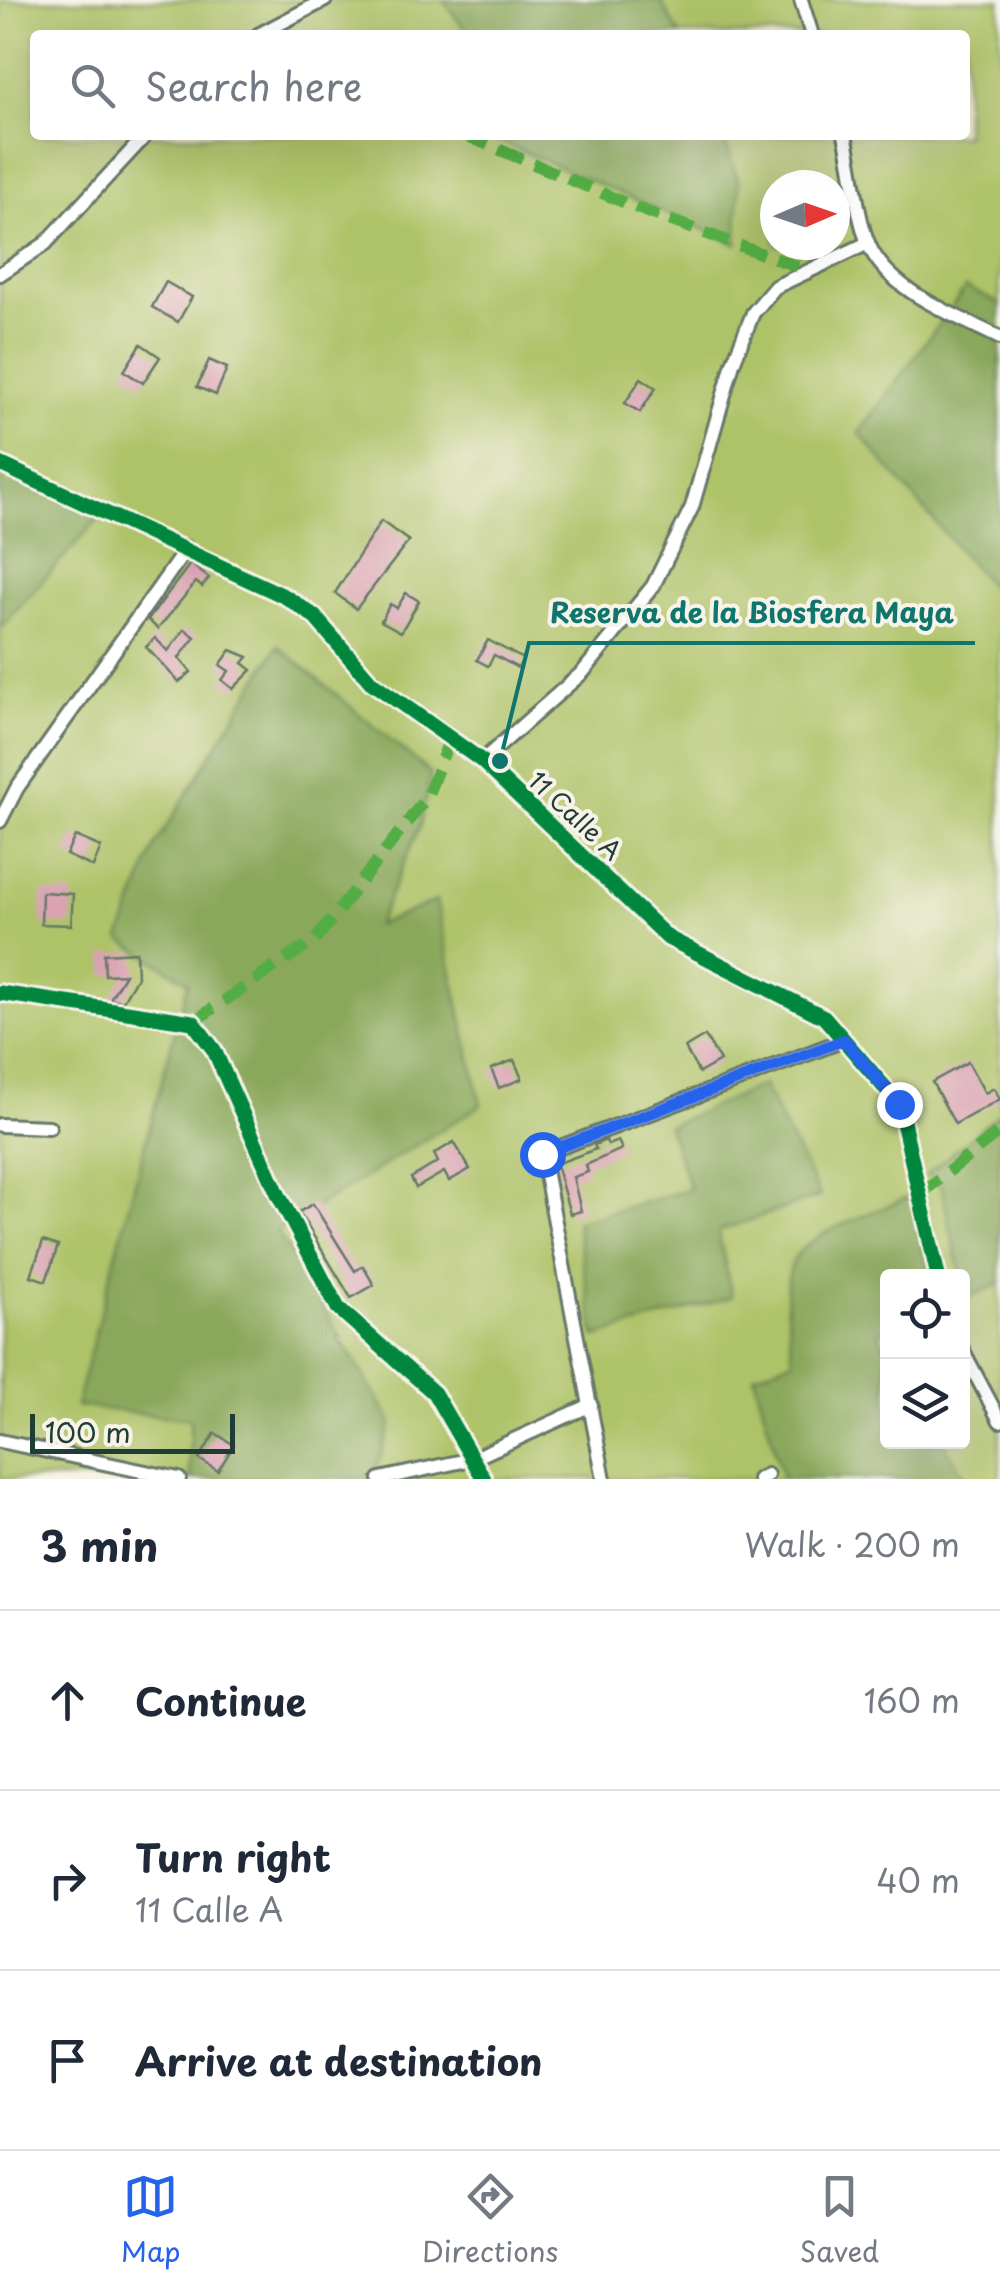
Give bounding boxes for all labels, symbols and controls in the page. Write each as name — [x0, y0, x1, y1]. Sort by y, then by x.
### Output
search box — [30, 30, 970, 140]
text: Search here — [145, 57, 362, 114]
icon: search — [65, 58, 120, 113]
north arrow — [760, 170, 850, 260]
callout: Reserva de la Biosfera Maya — [529, 585, 975, 643]
text: Reserva de la Biosfera Maya — [550, 590, 954, 633]
street label: 11 Calle A — [520, 762, 631, 869]
route end — [877, 1082, 923, 1128]
route start — [520, 1132, 566, 1178]
map controls — [880, 1269, 970, 1449]
button: locate — [880, 1269, 970, 1359]
button: layers — [880, 1359, 970, 1449]
scale bar — [30, 1409, 235, 1454]
text: 100 m — [45, 1410, 131, 1453]
text: 3 min — [40, 1513, 158, 1576]
text: Walk · 200 m — [745, 1520, 960, 1568]
text: Continue — [135, 1672, 306, 1729]
icon: ahead — [40, 1673, 95, 1728]
text: 160 m — [864, 1676, 960, 1724]
text: Turn right — [135, 1828, 331, 1885]
icon: right — [40, 1853, 95, 1908]
text: 40 m — [876, 1856, 960, 1904]
text: 11 Calle A — [135, 1885, 283, 1933]
text: Arrive at destination — [135, 2032, 543, 2089]
icon: arrive — [40, 2033, 95, 2088]
tab: Map — [121, 2169, 181, 2272]
tab: Directions — [422, 2169, 558, 2272]
tab: Saved — [800, 2169, 879, 2272]

